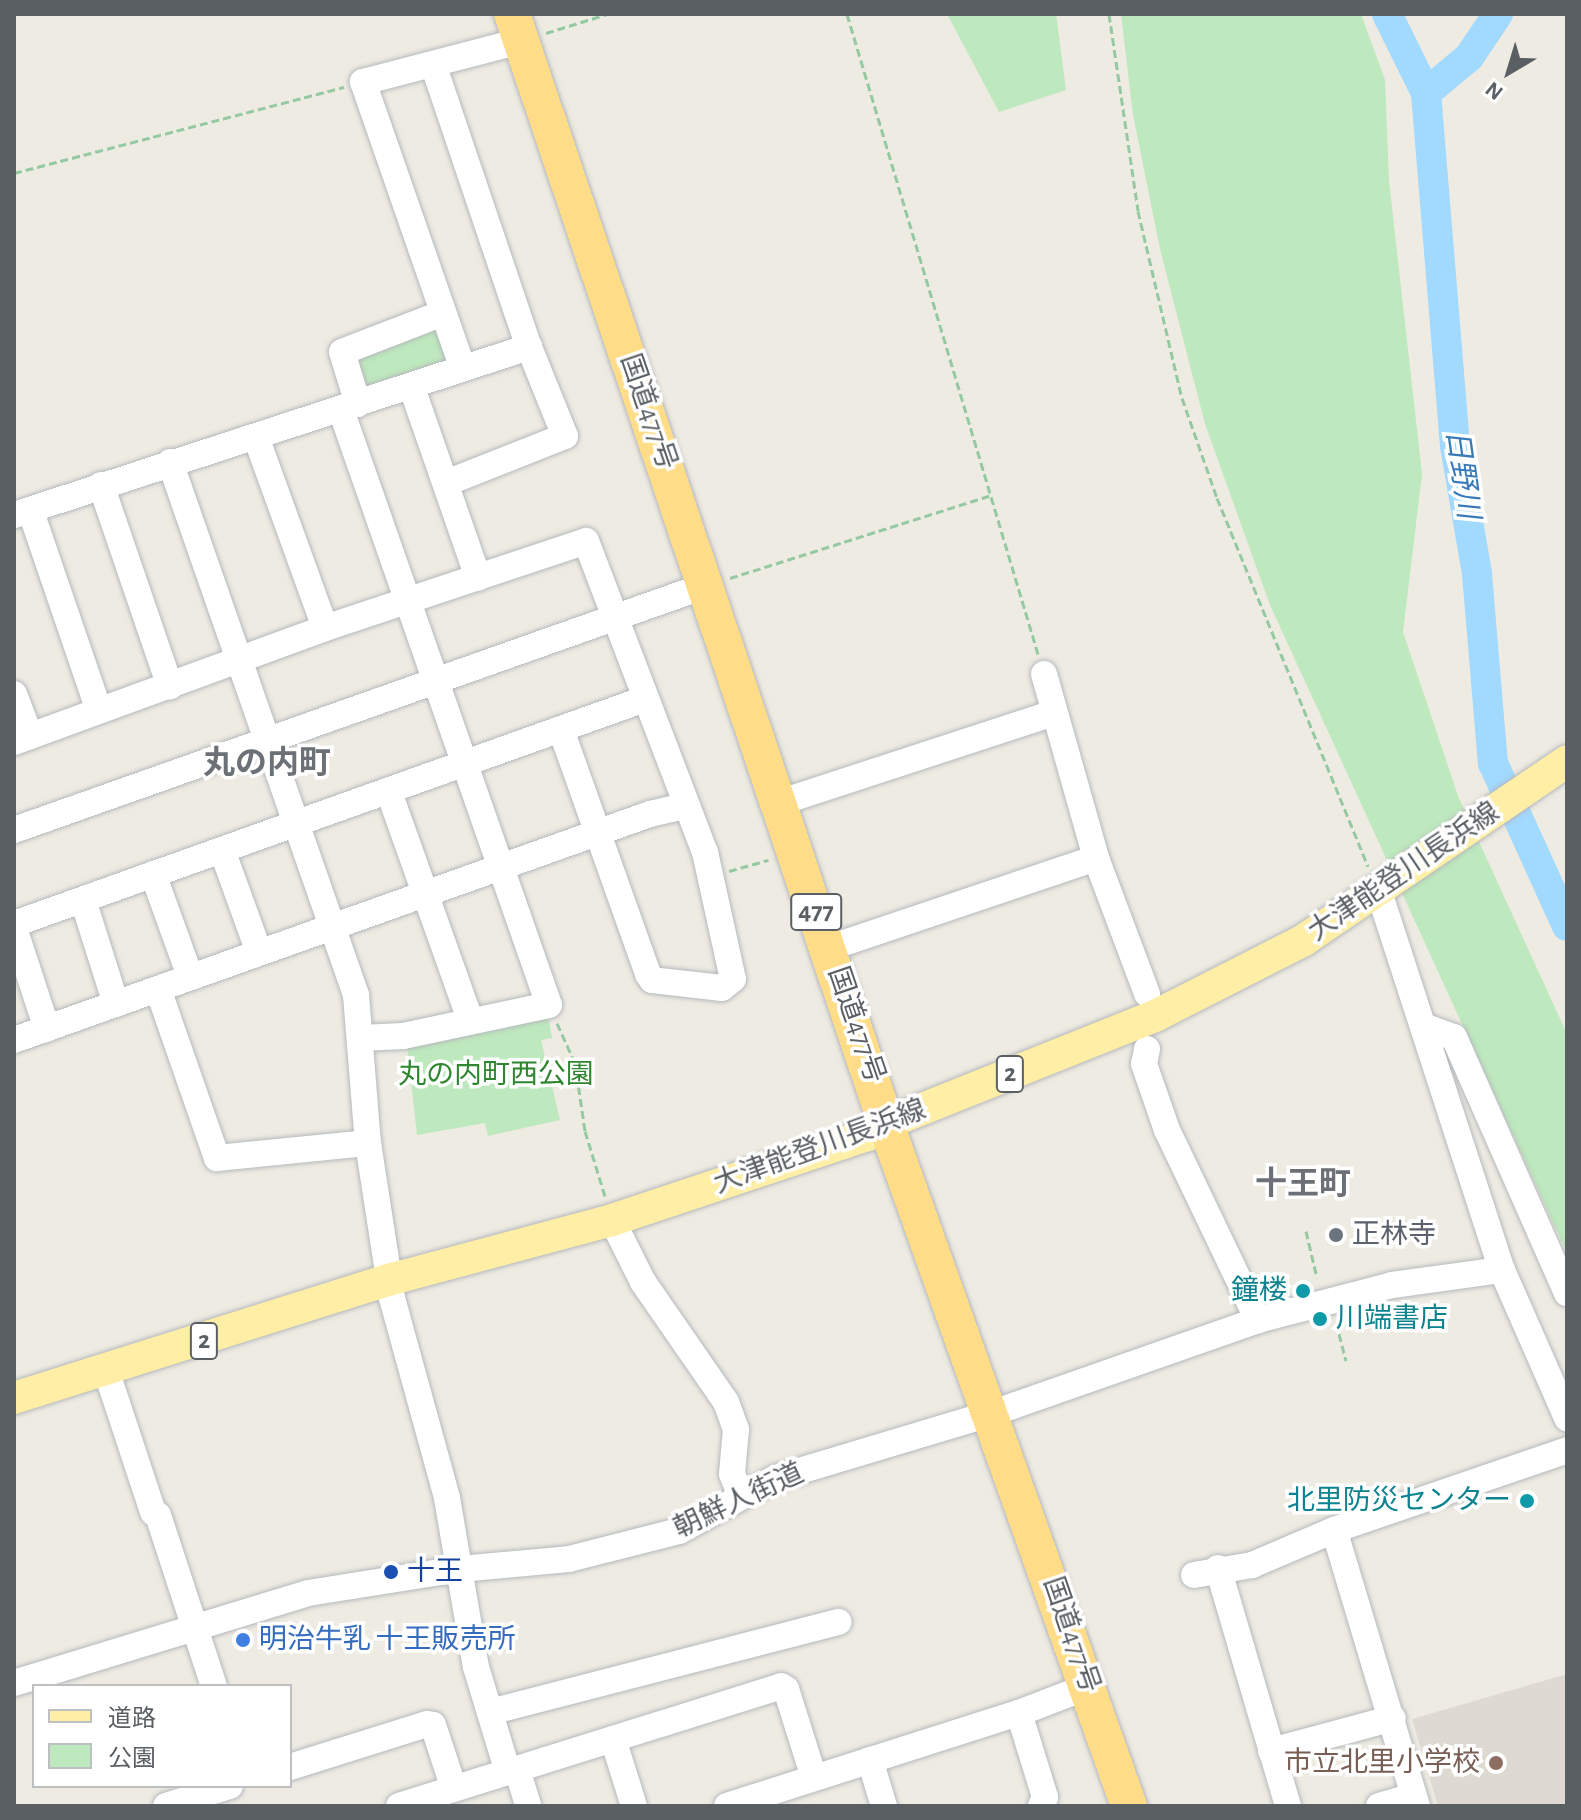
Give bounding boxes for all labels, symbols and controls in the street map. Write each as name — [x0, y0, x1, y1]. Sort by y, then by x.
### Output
north arrow — [1469, 32, 1549, 112]
text: N — [1481, 78, 1507, 104]
street label: 国道477号 — [612, 349, 684, 475]
water label: 日野川 — [1438, 427, 1486, 521]
district label: 丸の内町 — [203, 744, 331, 782]
street label: 大津能登川長浜線 — [1302, 795, 1506, 949]
road number: 477 — [790, 890, 842, 934]
street label: 国道477号 — [820, 962, 892, 1088]
road number: 2 — [994, 1052, 1026, 1096]
park label: 丸の内町西公園 — [398, 1058, 594, 1092]
street label: 大津能登川長浜線 — [709, 1093, 931, 1201]
district label: 十王町 — [1255, 1165, 1351, 1203]
place label: 正林寺 — [1352, 1218, 1436, 1252]
marker: 正林寺 — [1327, 1226, 1345, 1244]
place label: 鐘楼 — [1231, 1274, 1287, 1308]
marker: 鐘楼 — [1294, 1282, 1312, 1300]
place label: 川端書店 — [1336, 1302, 1448, 1336]
marker: 川端書店 — [1311, 1310, 1329, 1328]
road number: 2 — [188, 1319, 220, 1363]
street label: 朝鮮人街道 — [668, 1456, 810, 1546]
place label: 北里防災センター — [1287, 1484, 1511, 1518]
marker: 北里防災センター — [1518, 1492, 1536, 1510]
place label: 十王 — [407, 1555, 463, 1589]
marker: 十王 — [382, 1563, 400, 1581]
street label: 国道477号 — [1035, 1572, 1107, 1698]
place label: 明治牛乳 十王販売所 — [259, 1623, 516, 1657]
marker: 明治牛乳 十王販売所 — [234, 1631, 252, 1649]
legend — [32, 1684, 292, 1788]
text: 道路 — [108, 1707, 156, 1731]
place label: 市立北里小学校 — [1284, 1746, 1480, 1780]
text: 公園 — [108, 1747, 156, 1771]
marker: 市立北里小学校 — [1487, 1754, 1505, 1772]

